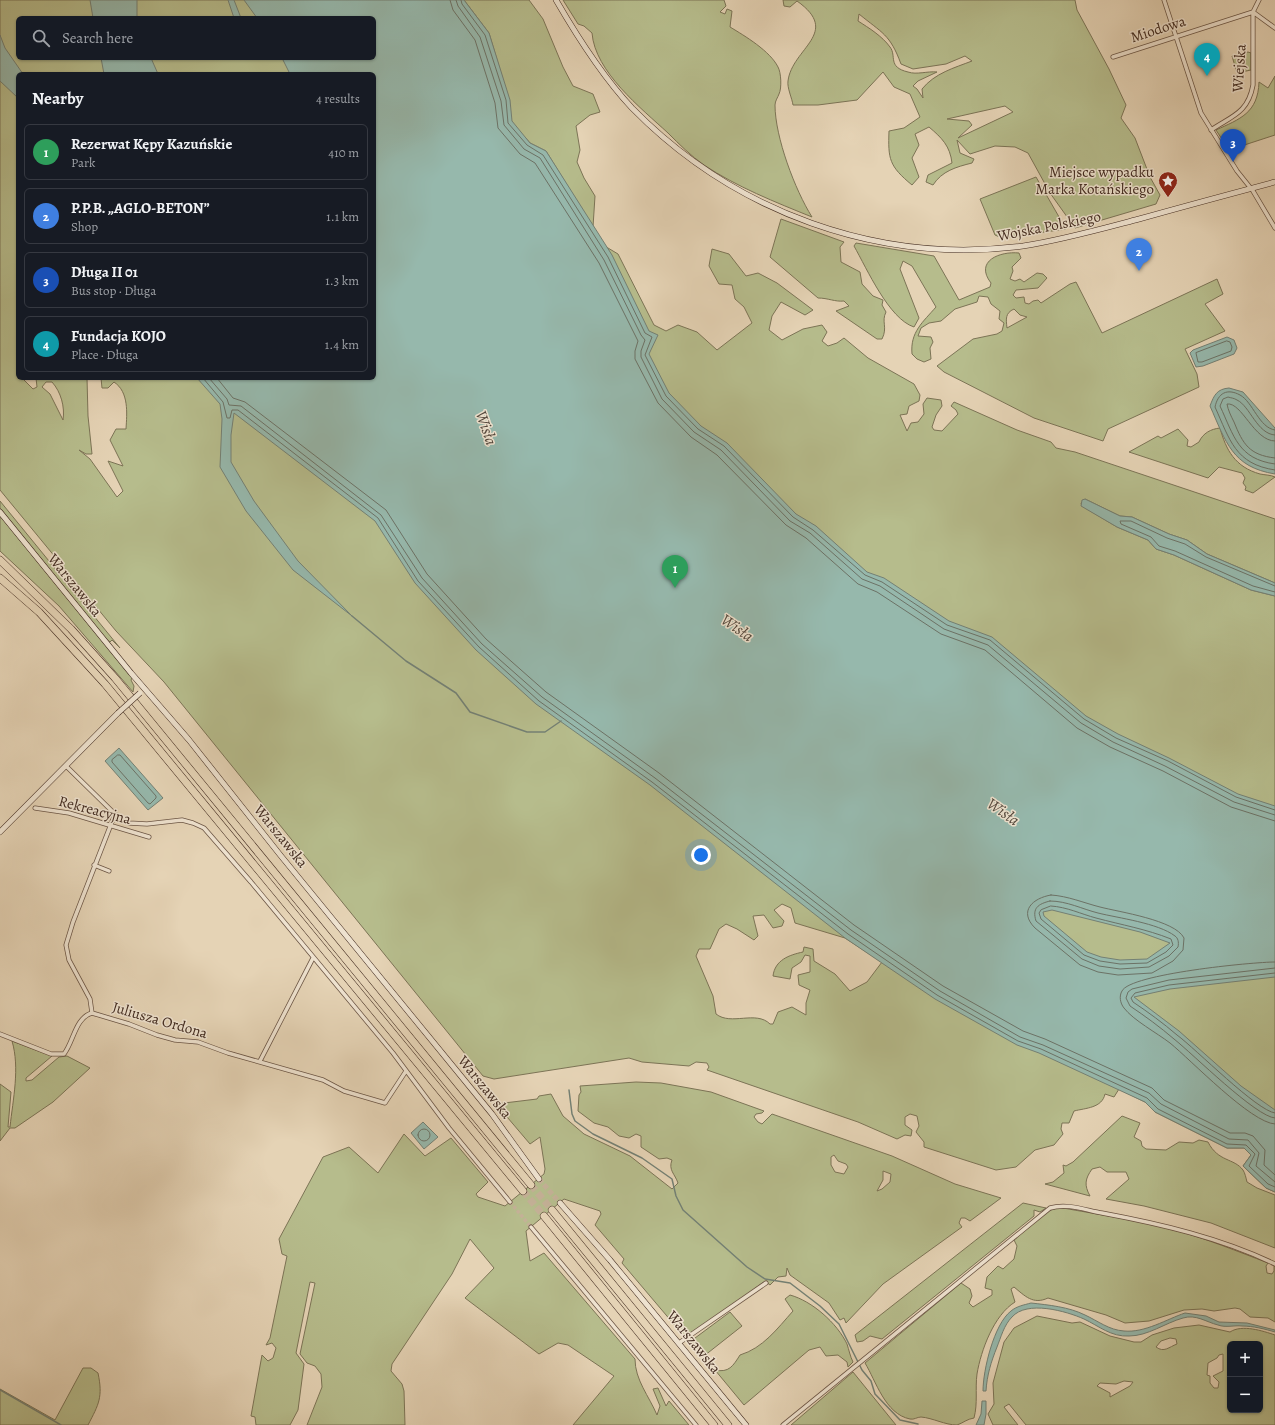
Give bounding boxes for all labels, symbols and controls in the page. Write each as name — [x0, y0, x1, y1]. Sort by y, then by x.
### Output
street label: Miodowa — [1128, 11, 1188, 47]
search box — [16, 16, 376, 60]
icon: search — [30, 27, 52, 49]
text: Search here — [62, 28, 133, 48]
pin: 4 — [1194, 43, 1220, 76]
street label: Wiejska — [1227, 43, 1251, 94]
text: Nearby — [32, 87, 83, 110]
text: 4 results — [316, 90, 360, 107]
pin: 3 — [1220, 129, 1246, 162]
text: Rezerwat Kępy Kazuńskie — [71, 134, 232, 154]
text: 1 — [44, 144, 48, 161]
text: 410 m — [328, 144, 359, 161]
text: Park — [71, 154, 95, 171]
place label: Miejsce wypadku Marka Kotańskiego — [1036, 162, 1155, 199]
place icon: Miejsce wypadku Marka Kotańskiego — [1157, 170, 1179, 198]
text: P.P.B. „AGLO-BETON” — [71, 198, 210, 218]
street label: Wojska Polskiego — [994, 206, 1103, 246]
text: 2 — [43, 208, 49, 225]
text: 1.1 km — [326, 208, 359, 225]
text: Shop — [71, 218, 98, 235]
pin: 2 — [1126, 238, 1152, 271]
text: Długa II 01 — [71, 262, 138, 282]
text: 3 — [43, 272, 49, 289]
text: 1.3 km — [325, 272, 359, 289]
text: Bus stop · Długa — [71, 282, 156, 299]
text: Fundacja KOJO — [71, 326, 166, 346]
text: 4 — [43, 336, 49, 353]
text: 1.4 km — [325, 336, 359, 353]
text: Place · Długa — [71, 346, 138, 363]
water label: Wisła — [470, 408, 502, 449]
street label: Warszawska — [43, 548, 107, 621]
pin: 1 — [662, 555, 688, 588]
water label: Wisła — [716, 609, 758, 647]
street label: Rekreacyjna — [57, 791, 133, 829]
water label: Wisła — [982, 793, 1024, 831]
street label: Warszawska — [249, 799, 313, 872]
your location — [691, 845, 711, 865]
street label: Juliusza Ordona — [110, 997, 210, 1043]
street label: Warszawska — [453, 1050, 517, 1123]
street label: Warszawska — [662, 1305, 726, 1378]
map controls — [1227, 1341, 1263, 1413]
button: + — [1227, 1341, 1263, 1377]
button: − — [1227, 1377, 1263, 1413]

